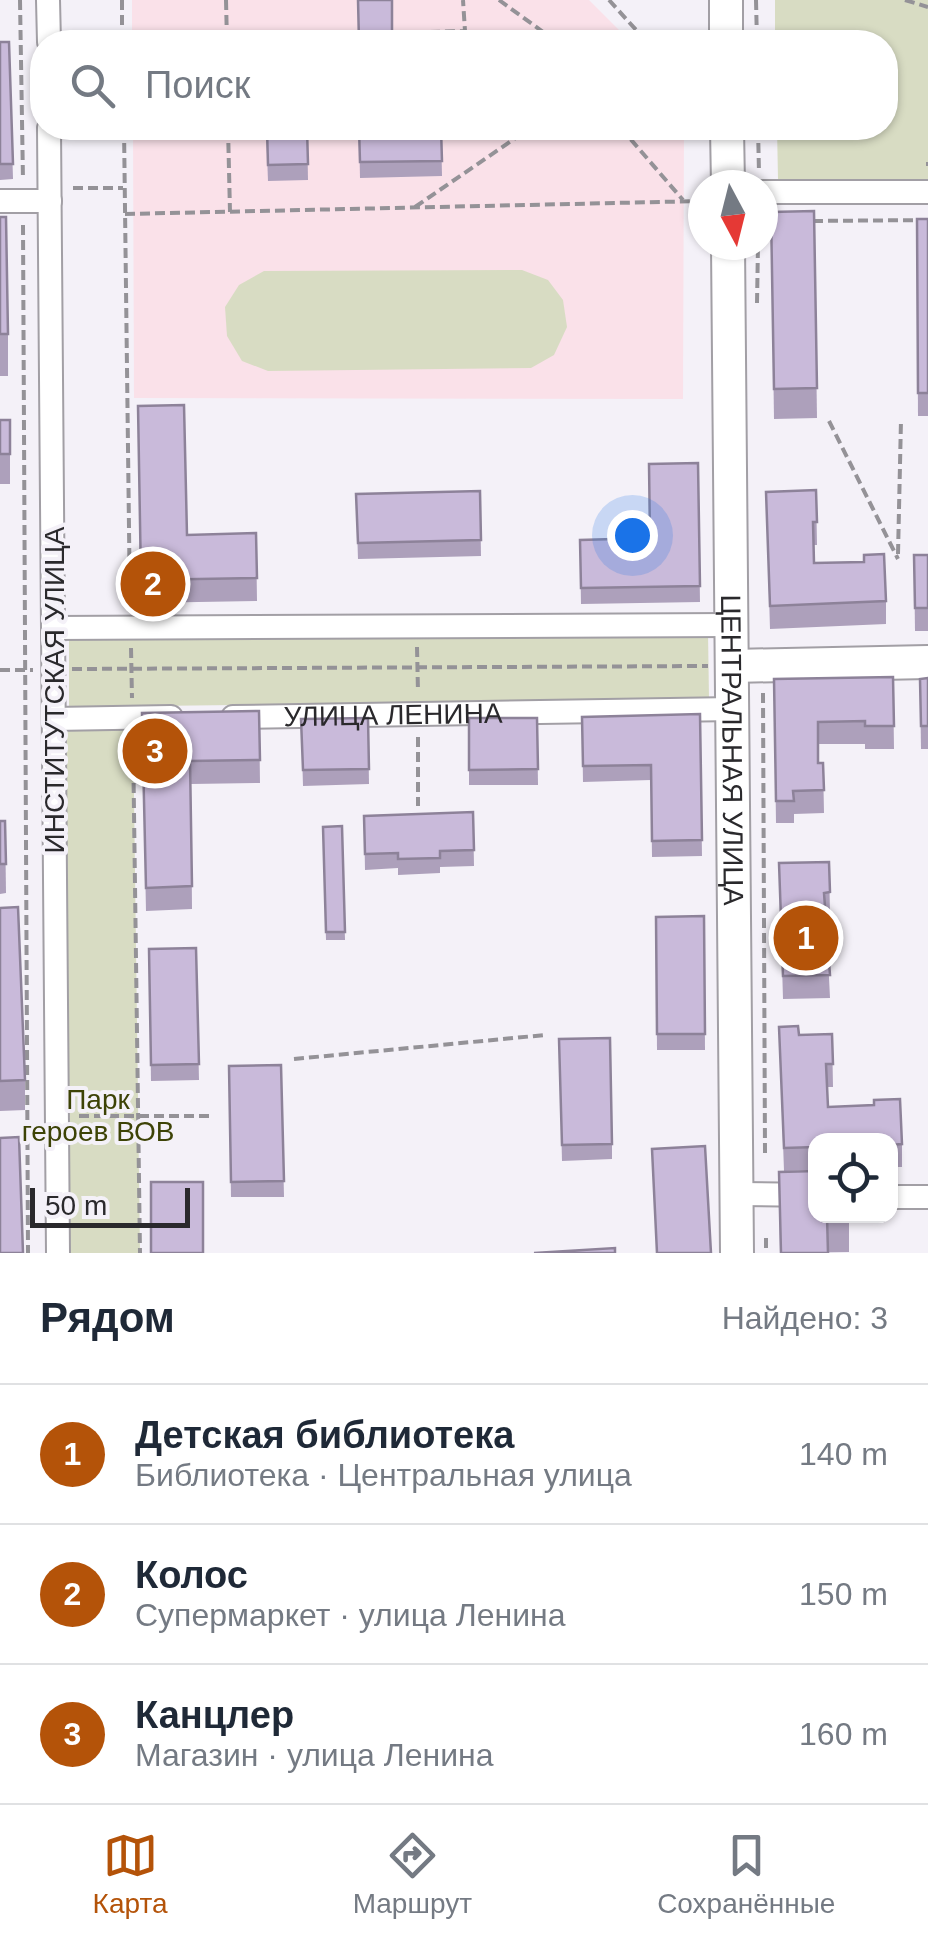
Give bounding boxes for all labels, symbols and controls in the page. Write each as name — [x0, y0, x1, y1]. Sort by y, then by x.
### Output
search box — [30, 30, 898, 140]
icon: search — [65, 58, 120, 113]
text: Поиск — [145, 64, 250, 106]
north arrow — [688, 170, 778, 260]
your location — [607, 510, 658, 561]
street label: ИНСТИТУТСКАЯ УЛИЦА — [39, 526, 70, 853]
pin: 2 — [120, 546, 186, 622]
street label: ЦЕНТРАЛЬНАЯ УЛИЦА — [715, 594, 749, 906]
street label: УЛИЦА ЛЕНИНА — [283, 698, 503, 732]
pin: 3 — [122, 714, 188, 788]
pin: 1 — [774, 900, 838, 976]
park label: Парк героев ВОВ — [22, 1084, 174, 1147]
map controls — [808, 1133, 898, 1223]
button: locate — [808, 1133, 898, 1223]
scale bar — [30, 1183, 190, 1228]
text: 50 m — [45, 1190, 107, 1221]
text: Рядом — [40, 1294, 175, 1341]
text: Найдено: 3 — [722, 1300, 888, 1336]
text: Детская библиотека — [135, 1414, 514, 1456]
text: 1 — [64, 1436, 81, 1472]
text: 140 m — [799, 1436, 888, 1472]
text: Библиотека · Центральная улица — [135, 1457, 632, 1493]
text: Колос — [135, 1554, 248, 1596]
text: 2 — [64, 1576, 81, 1612]
text: 150 m — [799, 1576, 888, 1612]
text: Супермаркет · улица Ленина — [135, 1597, 565, 1633]
text: Канцлер — [135, 1694, 294, 1736]
text: 3 — [64, 1716, 81, 1752]
text: 160 m — [799, 1716, 888, 1752]
text: Магазин · улица Ленина — [135, 1737, 494, 1773]
tab: Карта — [93, 1828, 168, 1920]
tab: Маршрут — [353, 1828, 472, 1920]
tab: Сохранённые — [657, 1828, 835, 1920]

